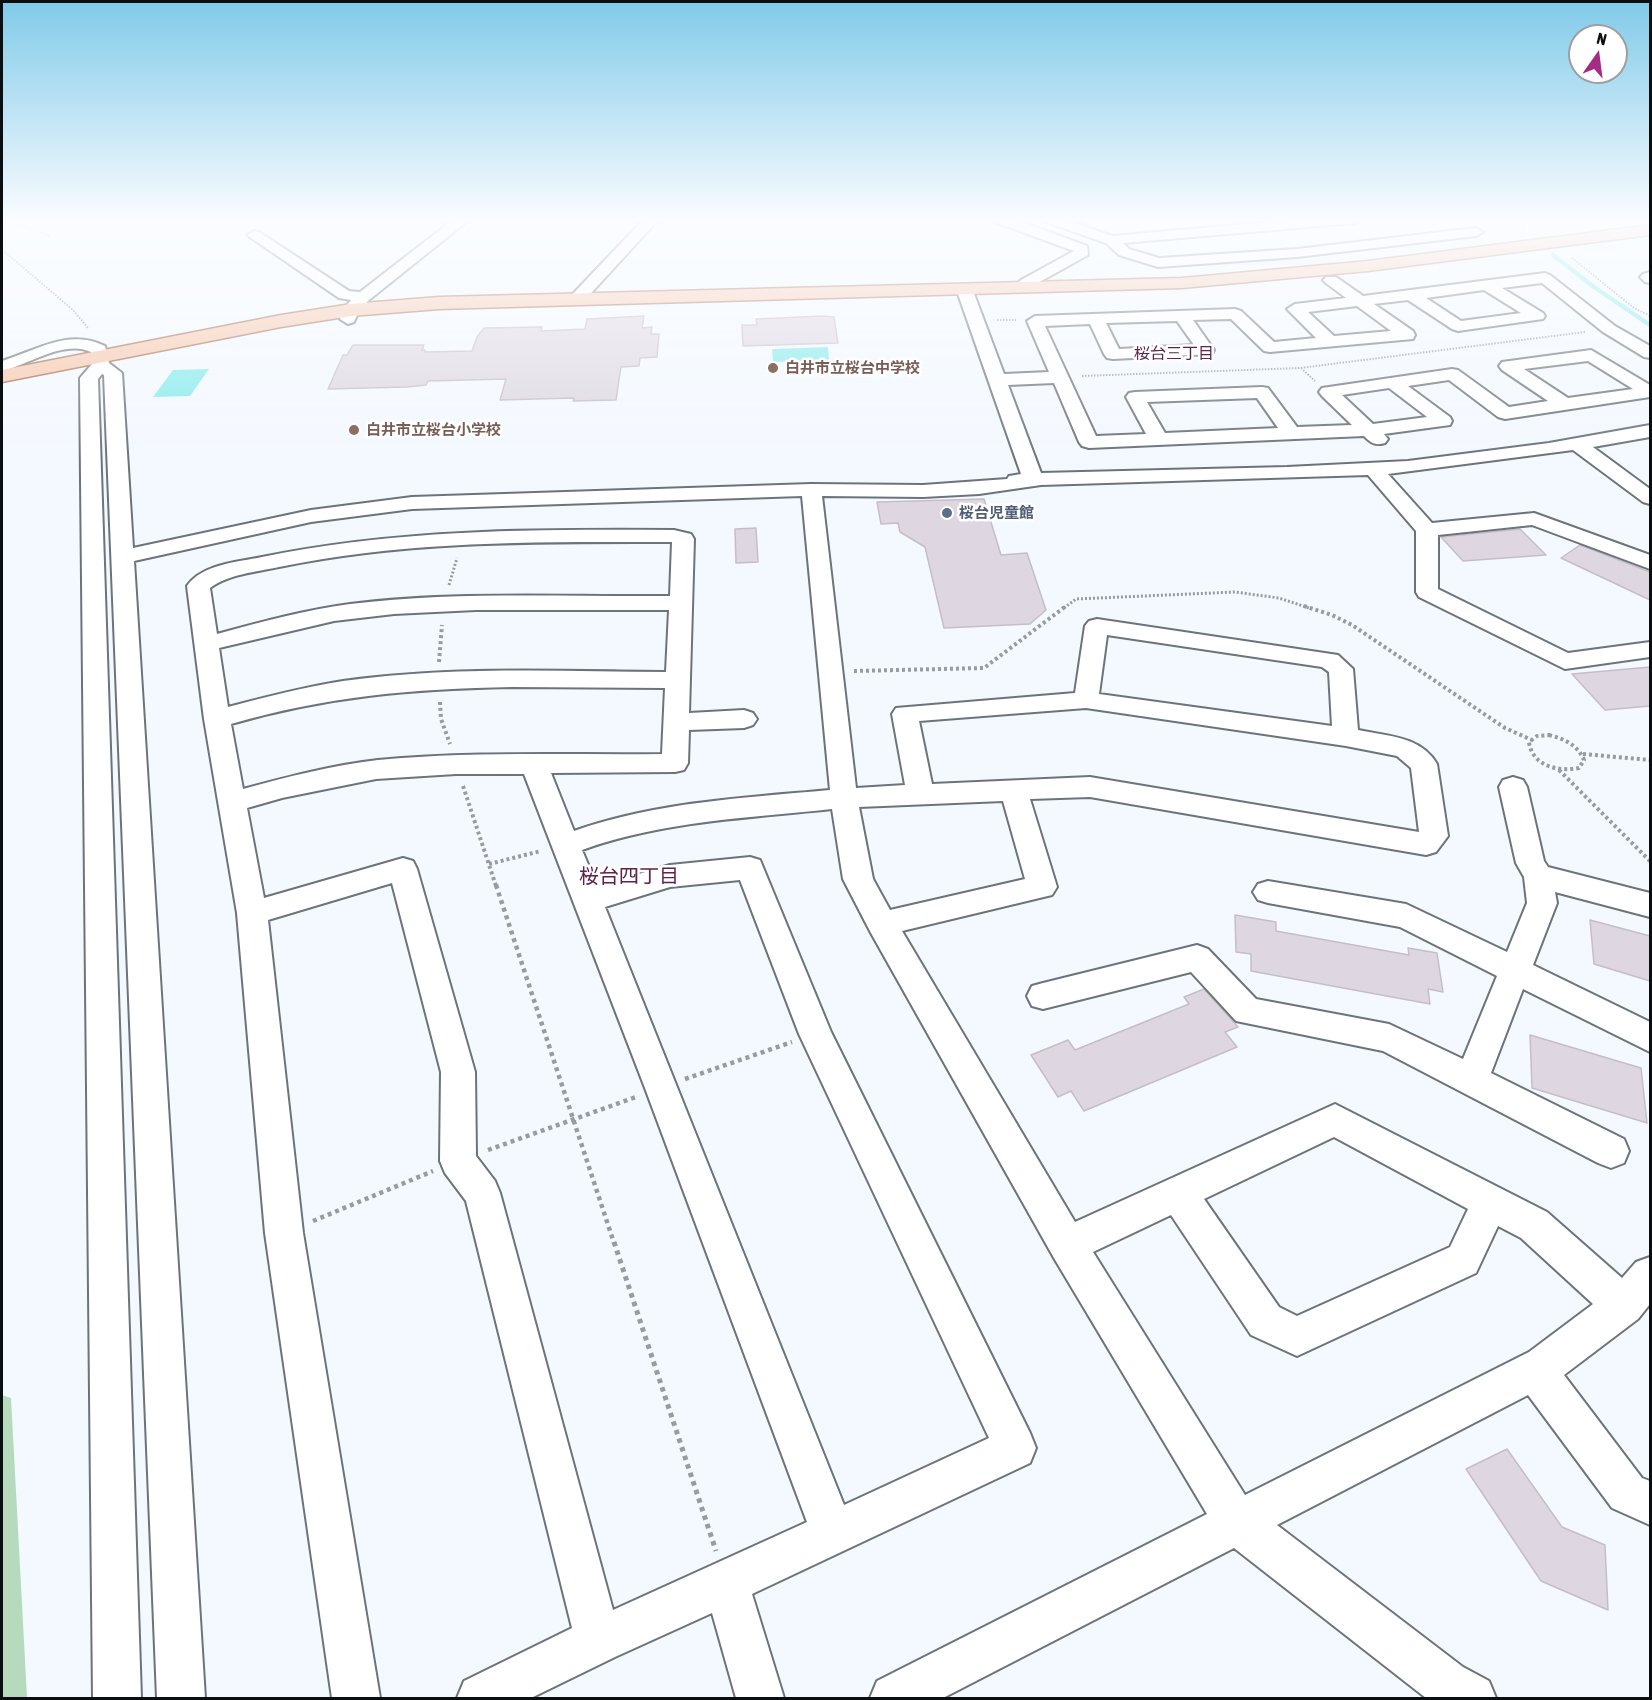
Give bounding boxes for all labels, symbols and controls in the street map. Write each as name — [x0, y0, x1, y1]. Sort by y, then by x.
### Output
north arrow — [1568, 24, 1628, 84]
text: N — [1595, 29, 1609, 48]
district label: 桜台三丁目 — [1134, 344, 1214, 364]
place label: 白井市立桜台中学校 — [785, 359, 920, 377]
marker: 白井市立桜台中学校 — [766, 361, 780, 375]
place label: 白井市立桜台小学校 — [366, 421, 501, 439]
marker: 白井市立桜台小学校 — [347, 423, 361, 437]
place label: 桜台児童館 — [959, 504, 1034, 522]
marker: 桜台児童館 — [940, 506, 954, 520]
district label: 桜台四丁目 — [579, 865, 679, 889]

